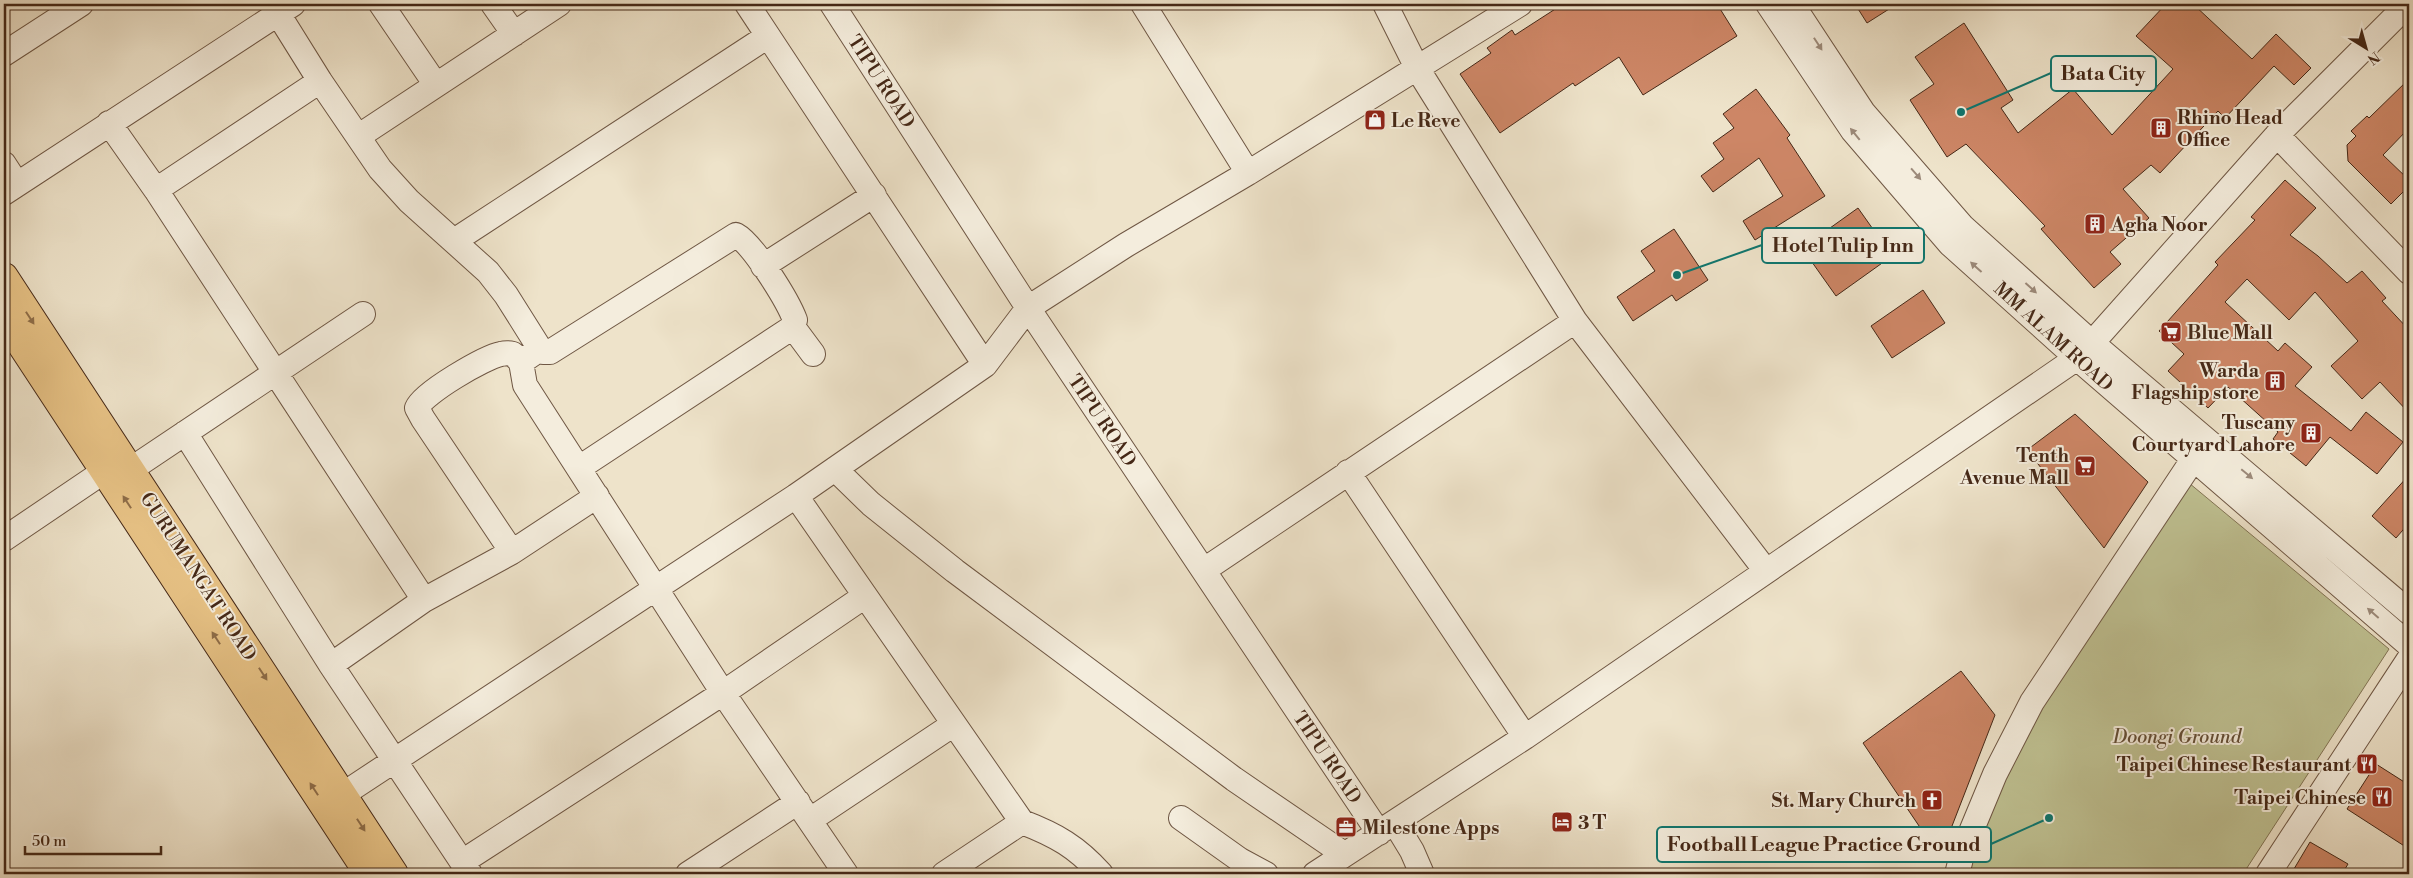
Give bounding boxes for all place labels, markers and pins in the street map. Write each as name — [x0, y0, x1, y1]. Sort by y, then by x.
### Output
callout: Bata City — [2051, 56, 2156, 91]
place label: Rhino Head Office — [2177, 106, 2283, 152]
shop icon: Le Reve — [1363, 108, 1387, 132]
place label: Le Reve — [1391, 109, 1460, 133]
building icon: Rhino Head Office — [2149, 116, 2173, 140]
building icon: Agha Noor — [2083, 212, 2107, 236]
place label: Agha Noor — [2110, 213, 2208, 237]
callout: Hotel Tulip Inn — [1762, 228, 1924, 263]
supermarket icon: Blue Mall — [2159, 320, 2183, 344]
place label: Blue Mall — [2187, 321, 2273, 345]
place label: Warda Flagship store — [2131, 359, 2260, 405]
building icon: Warda Flagship store — [2263, 369, 2287, 393]
place label: Tuscany Courtyard Lahore — [2132, 411, 2295, 457]
building icon: Tuscany Courtyard Lahore — [2299, 421, 2323, 445]
place label: Tenth Avenue Mall — [1959, 444, 2069, 490]
supermarket icon: Tenth Avenue Mall — [2073, 454, 2097, 478]
restaurant icon: Taipei Chinese Restaurant — [2355, 752, 2379, 776]
place label: Taipei Chinese Restaurant — [2117, 753, 2351, 777]
restaurant icon: Taipei Chinese — [2370, 785, 2394, 809]
place label: Taipei Chinese — [2234, 786, 2366, 810]
church icon: St. Mary Church — [1920, 788, 1944, 812]
place label: St. Mary Church — [1771, 789, 1916, 813]
hotel icon: 3 T — [1550, 810, 1574, 834]
place label: 3 T — [1578, 811, 1606, 835]
office icon: Milestone Apps — [1334, 815, 1358, 839]
place label: Milestone Apps — [1362, 816, 1499, 840]
callout: Football League Practice Ground — [1657, 827, 1991, 862]

